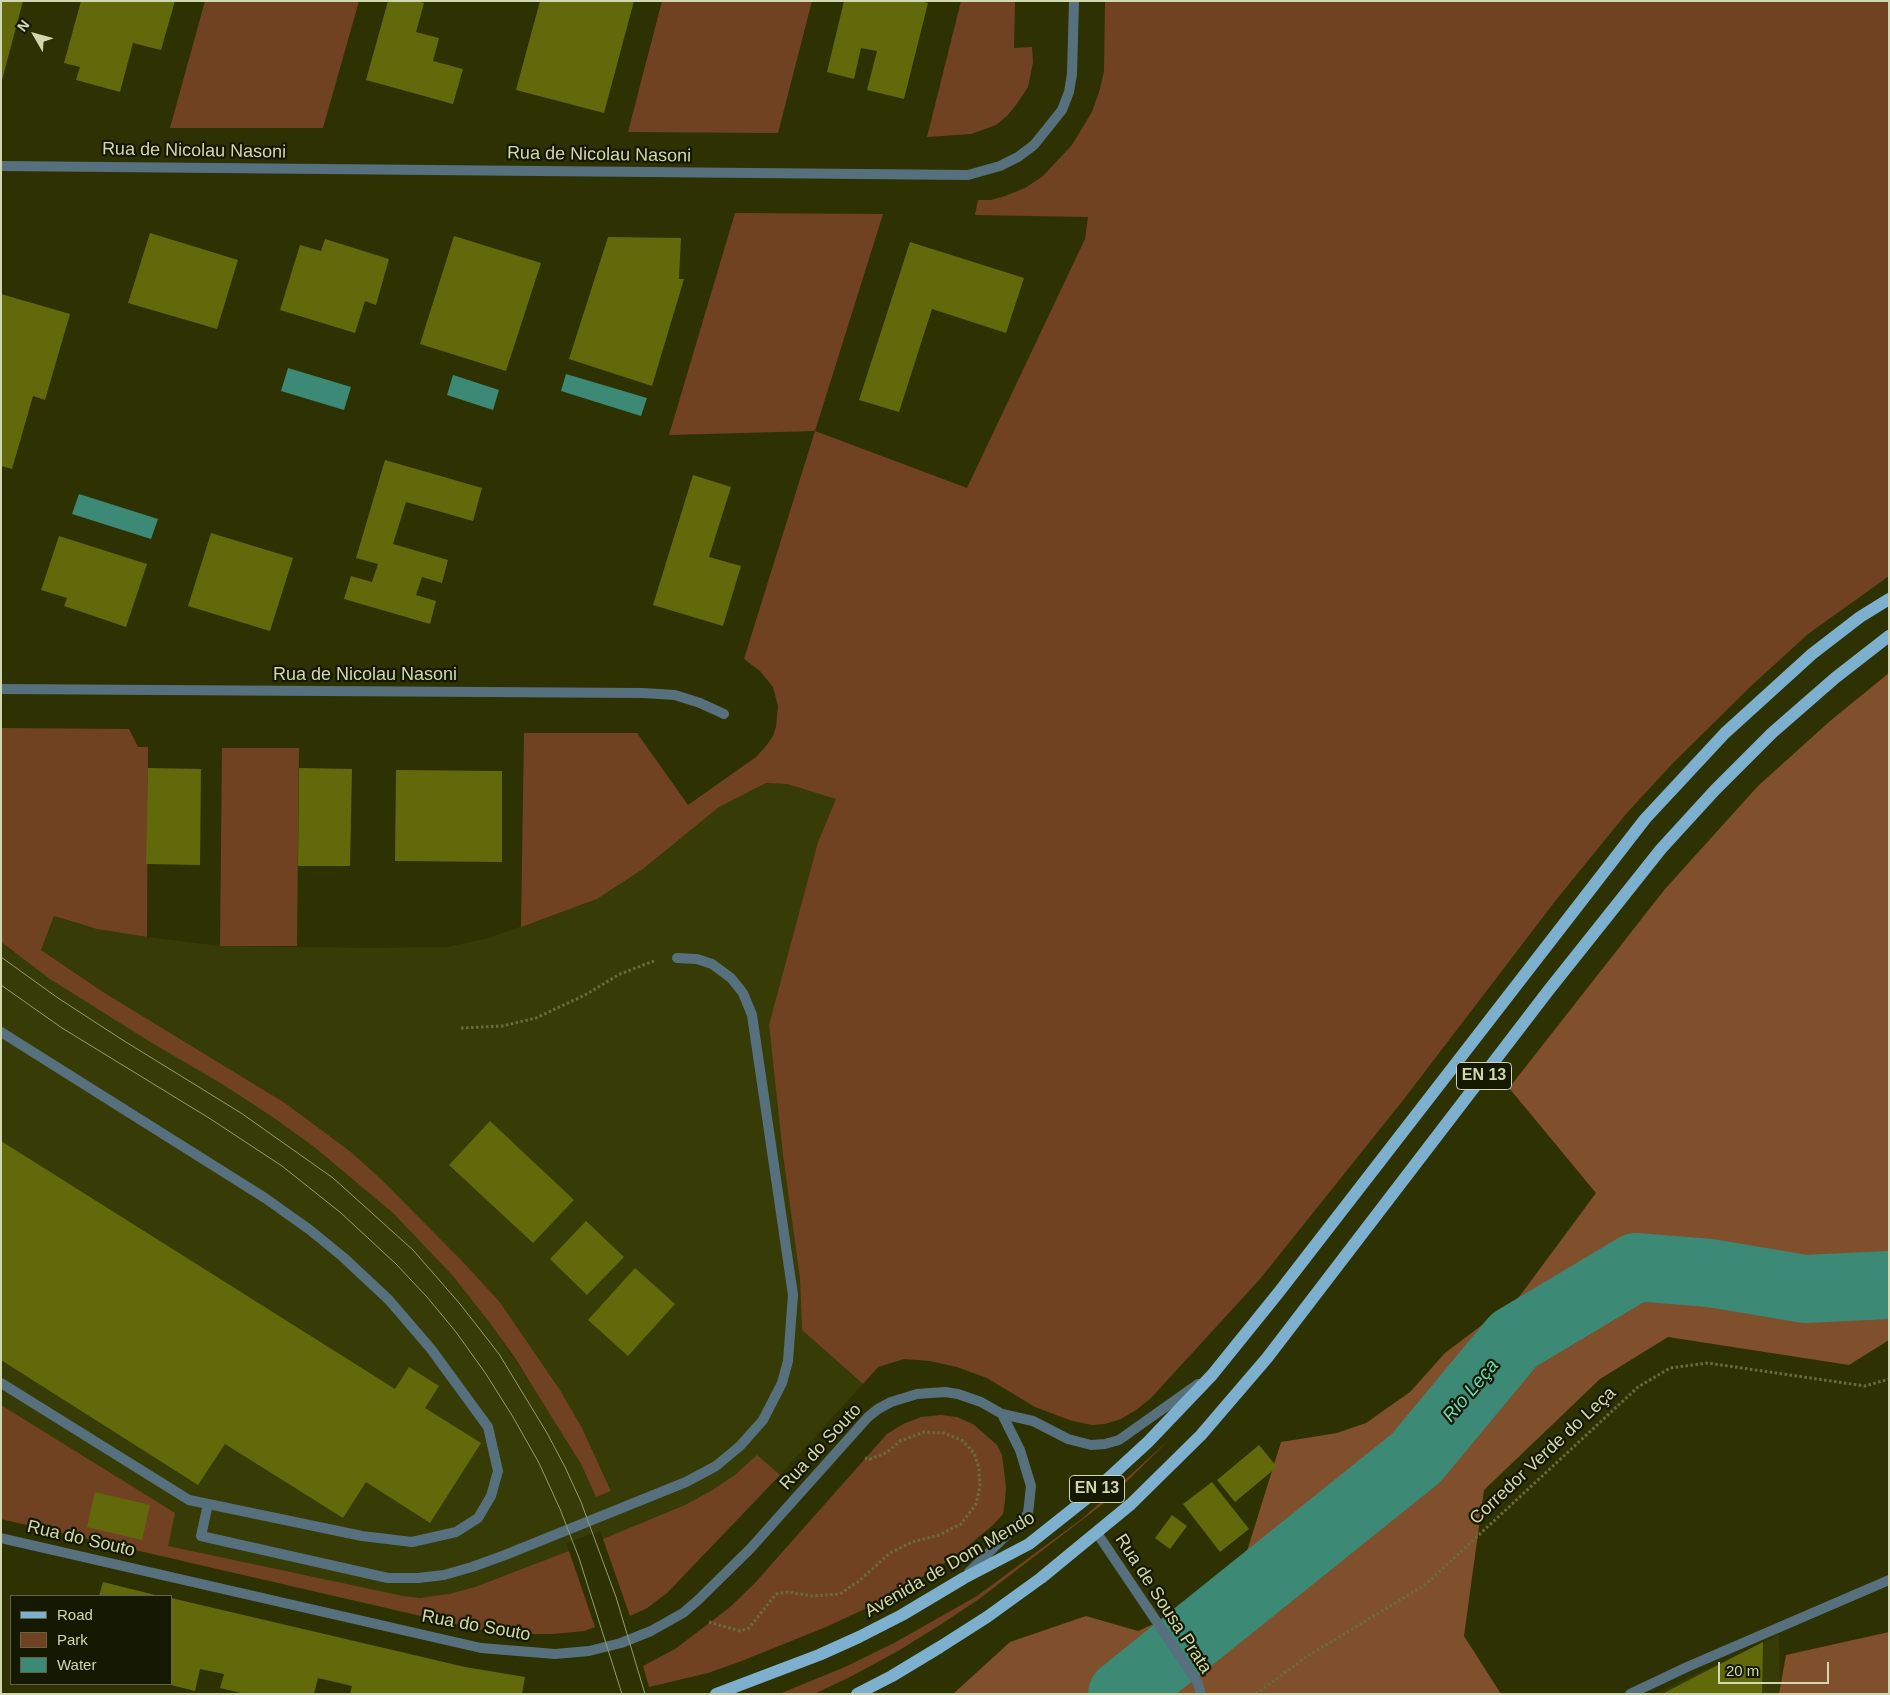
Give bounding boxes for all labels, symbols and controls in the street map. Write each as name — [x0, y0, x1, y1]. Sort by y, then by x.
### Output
north arrow — [10, 10, 60, 60]
text: N — [14, 17, 33, 35]
street label: Rua de Nicolau Nasoni — [102, 139, 286, 163]
street label: Rua de Nicolau Nasoni — [507, 143, 691, 167]
street label: Rua de Nicolau Nasoni — [273, 664, 457, 686]
road number: EN 13 — [1456, 1062, 1512, 1090]
water label: Rio Leça — [1438, 1355, 1504, 1427]
street label: Corredor Verde do Leça — [1465, 1383, 1621, 1529]
street label: Rua do Souto — [776, 1399, 866, 1495]
road number: EN 13 — [1070, 1476, 1124, 1502]
street label: Avenida de Dom Mendo — [861, 1507, 1039, 1623]
street label: Rua do Souto — [25, 1516, 137, 1562]
street label: Rua de Sousa Prata — [1110, 1530, 1216, 1678]
legend — [10, 1595, 172, 1685]
text: Road — [57, 1606, 93, 1623]
street label: Rua do Souto — [420, 1606, 532, 1646]
text: Park — [57, 1631, 88, 1648]
scale bar — [1720, 1652, 1831, 1684]
text: Water — [57, 1656, 96, 1673]
text: 20 m — [1726, 1662, 1759, 1679]

